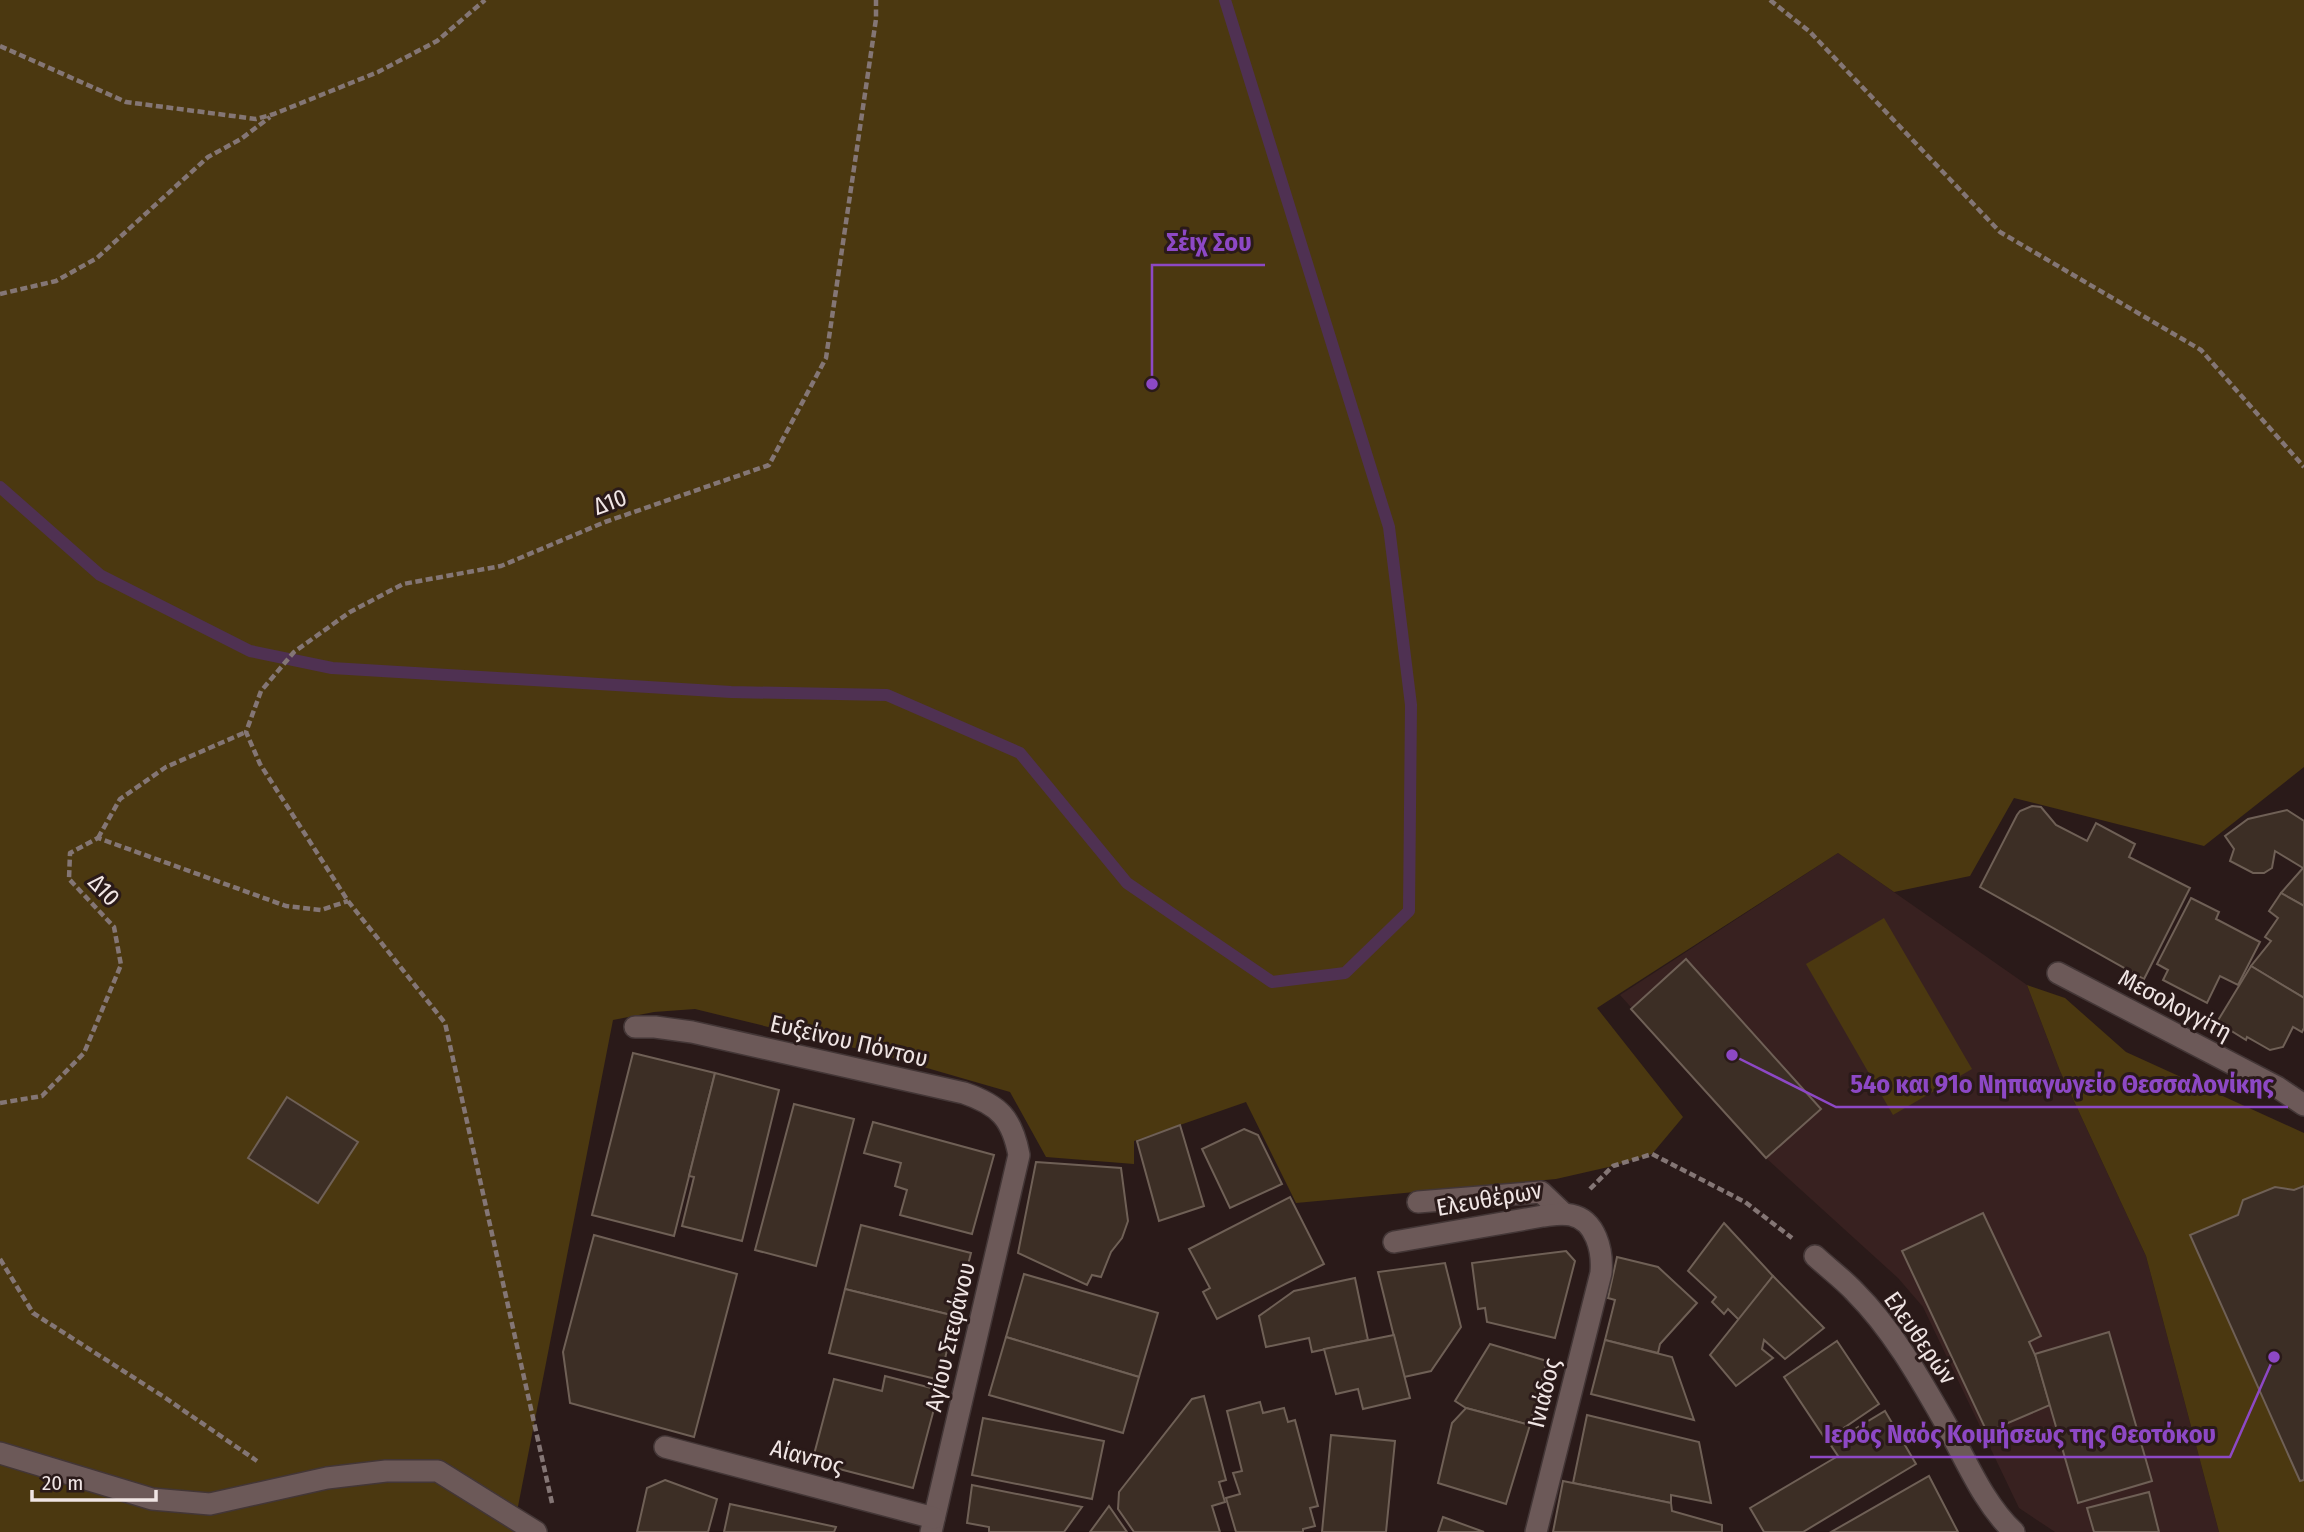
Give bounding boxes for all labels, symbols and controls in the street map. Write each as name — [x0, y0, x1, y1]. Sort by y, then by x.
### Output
callout: Σέιχ Σου — [1152, 218, 1265, 265]
text: Σέιχ Σου — [1166, 227, 1252, 258]
street label: Δ10 — [589, 483, 631, 521]
street label: Δ10 — [82, 868, 126, 912]
street label: Μεσολογγίτη — [2114, 963, 2236, 1047]
street label: Ευξείνου Πόντου — [767, 1009, 931, 1073]
callout: 54ο και 91ο Νηπιαγωγείο Θεσσαλονίκης — [1836, 1060, 2288, 1107]
text: 54ο και 91ο Νηπιαγωγείο Θεσσαλονίκης — [1850, 1069, 2275, 1100]
street label: Ελευθέρων — [1434, 1176, 1544, 1222]
street label: Αγίου Στεφάνου — [919, 1260, 981, 1414]
street label: Ελευθερών — [1878, 1286, 1962, 1390]
street label: Ινιάδος — [1522, 1355, 1566, 1431]
callout: Ιερός Ναός Κοιμήσεως της Θεοτόκου — [1810, 1410, 2230, 1457]
text: Ιερός Ναός Κοιμήσεως της Θεοτόκου — [1824, 1419, 2216, 1450]
street label: Αίαντος — [768, 1434, 846, 1480]
scale bar — [32, 1458, 156, 1502]
text: 20 m — [42, 1470, 83, 1496]

